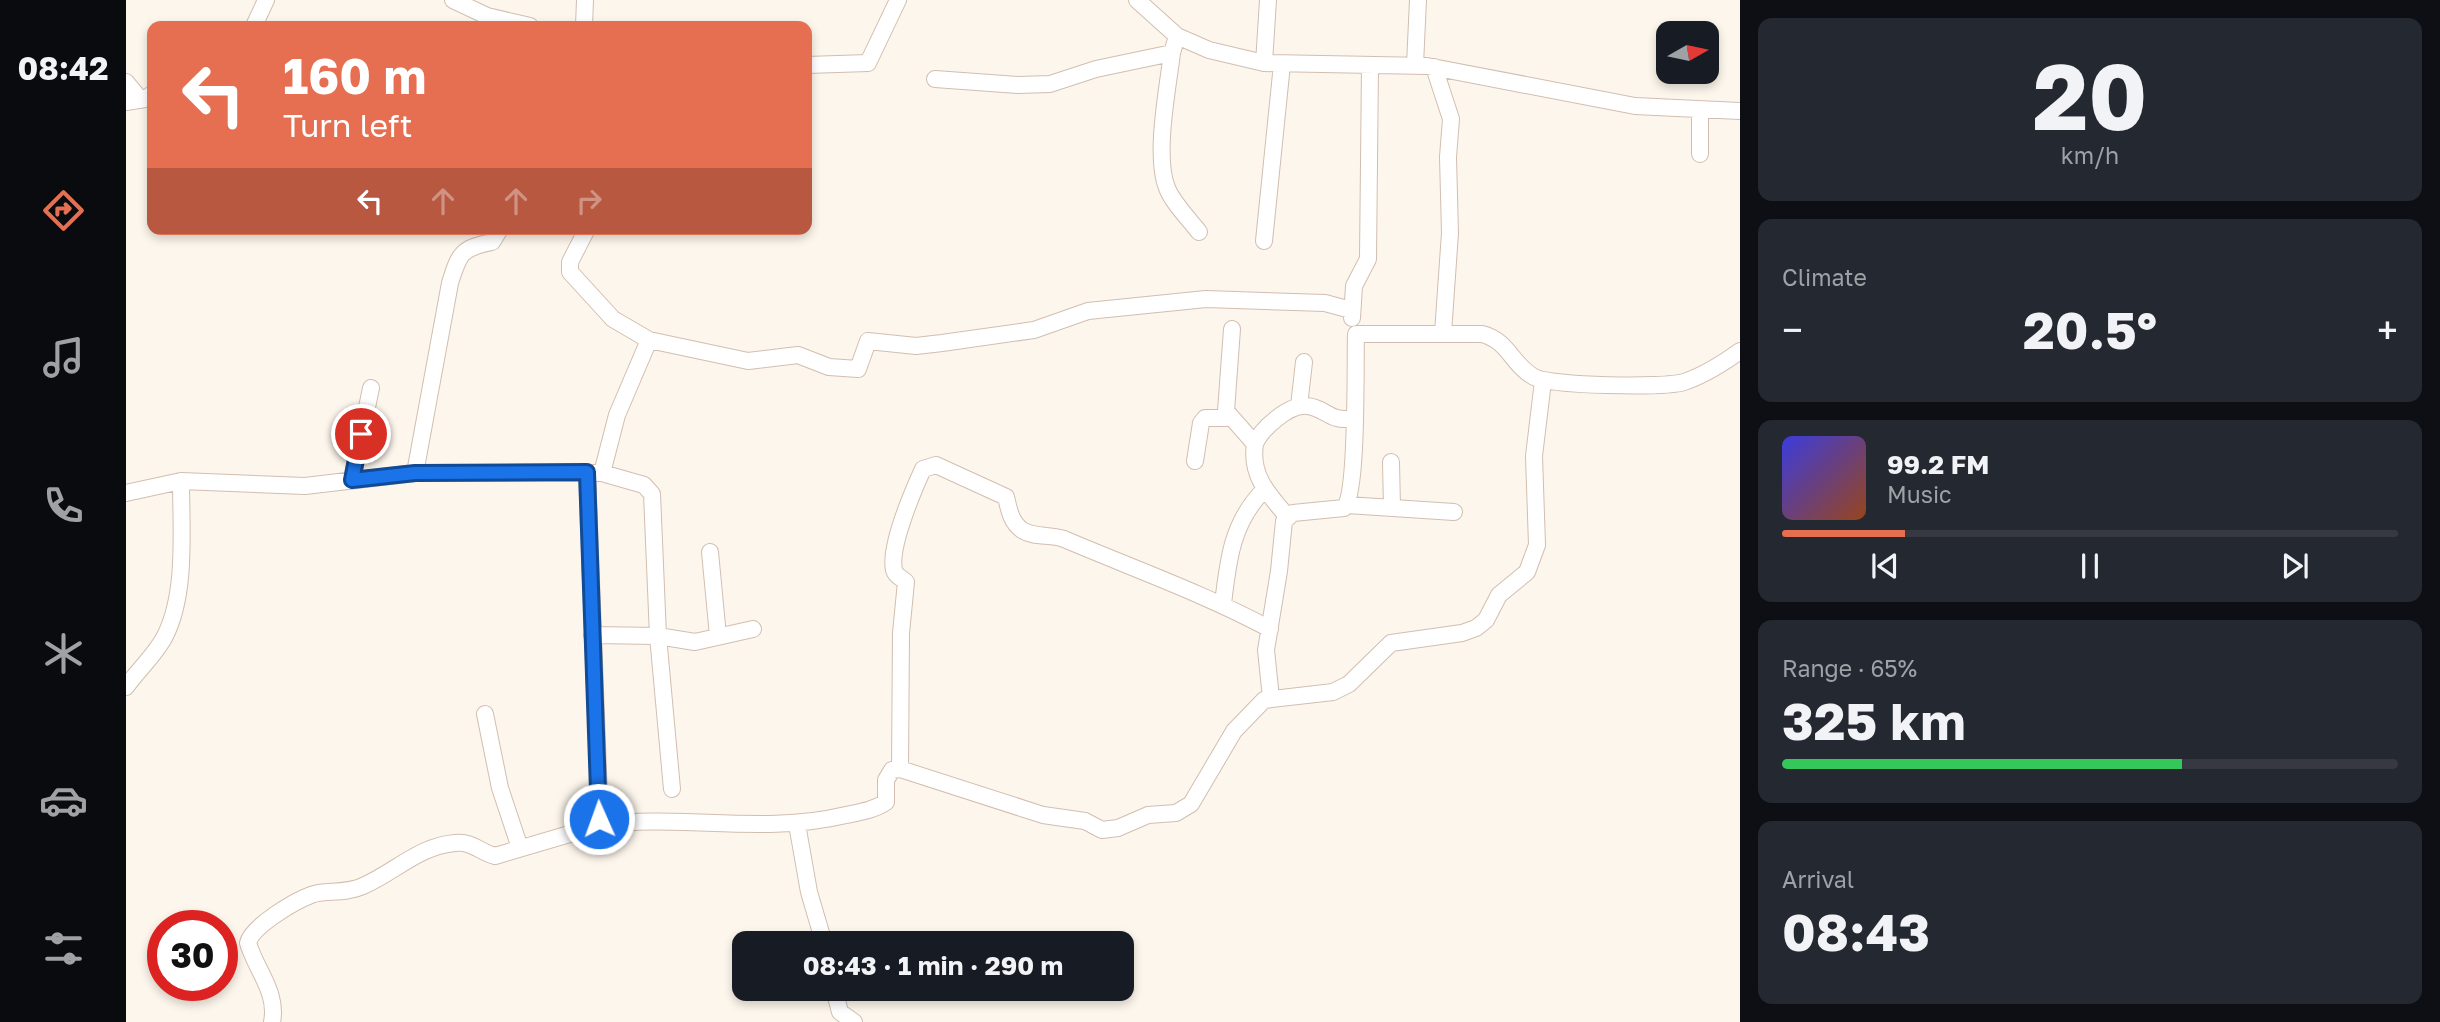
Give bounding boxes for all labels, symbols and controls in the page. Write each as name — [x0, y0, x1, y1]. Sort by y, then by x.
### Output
north arrow — [1656, 21, 1718, 84]
map controls — [1656, 21, 1719, 84]
text: 20 — [2033, 41, 2147, 150]
text: 160 m — [283, 46, 426, 105]
text: 08:42 — [17, 49, 109, 87]
icon: left — [168, 49, 259, 140]
text: Turn left — [283, 106, 412, 144]
text: km/h — [2061, 141, 2119, 169]
icon: left — [351, 182, 389, 220]
icon: ahead — [424, 182, 462, 220]
icon: ahead — [497, 182, 535, 220]
icon: right — [570, 182, 608, 220]
icon: directions — [39, 186, 88, 235]
text: Climate — [1782, 263, 1867, 291]
text: 20.5° — [2023, 298, 2157, 360]
text: − — [1782, 307, 1803, 352]
text: + — [2377, 307, 2398, 352]
icon: music — [39, 333, 88, 382]
pin — [331, 404, 391, 464]
icon: arrive — [342, 415, 380, 453]
text: 99.2 FM — [1887, 449, 1989, 480]
text: Music — [1887, 480, 1952, 508]
icon: phone — [39, 481, 88, 530]
icon: previous — [1866, 547, 1904, 585]
icon: pause — [2071, 547, 2109, 585]
icon: next — [2276, 547, 2314, 585]
icon: climate — [39, 629, 88, 678]
text: Range · 65% — [1782, 654, 1917, 682]
text: 325 km — [1782, 689, 1966, 751]
icon: car — [39, 776, 88, 825]
position arrow — [562, 782, 636, 856]
text: Arrival — [1782, 865, 1854, 893]
text: 08:43 — [1782, 900, 1930, 962]
speed limit sign: 30 — [147, 910, 238, 1001]
icon: filters — [39, 924, 88, 973]
text: 08:43 · 1 min · 290 m — [803, 950, 1063, 981]

